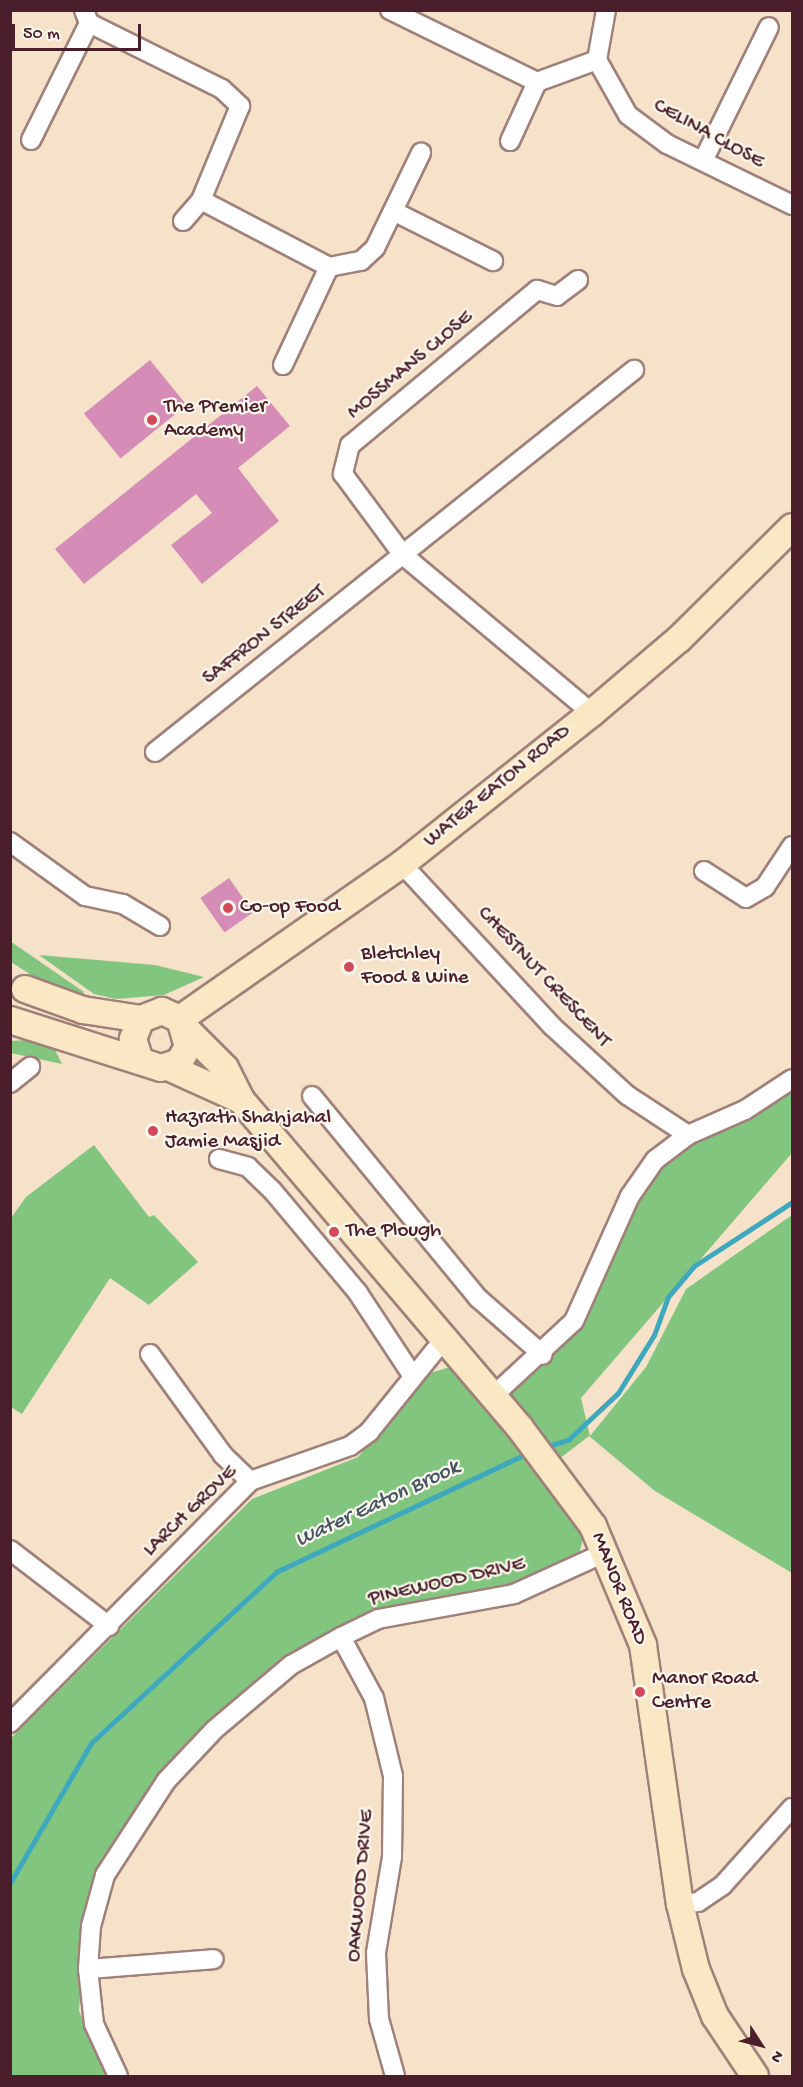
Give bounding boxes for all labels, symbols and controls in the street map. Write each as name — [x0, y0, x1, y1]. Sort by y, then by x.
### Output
scale bar — [15, 12, 144, 50]
text: 50 m — [23, 24, 60, 45]
street label: CELINA CLOSE — [648, 94, 768, 176]
street label: MOSSMANS CLOSE — [343, 306, 479, 426]
place label: The Premier Academy — [164, 395, 267, 445]
marker: The Premier Academy — [145, 413, 159, 427]
street label: SAFFRON STREET — [199, 580, 331, 692]
street label: WATER EATON ROAD — [419, 720, 577, 854]
place label: Co-op Food — [240, 895, 340, 921]
marker: Co-op Food — [221, 901, 235, 915]
street label: CHESTNUT CRESCENT — [471, 902, 615, 1054]
place label: Bletchley Food & Wine — [361, 942, 469, 992]
marker: Bletchley Food & Wine — [342, 960, 356, 974]
place label: Hazrath Shahjahal Jamie Masjid — [165, 1106, 331, 1156]
marker: Hazrath Shahjahal Jamie Masjid — [146, 1124, 160, 1138]
place label: The Plough — [346, 1219, 441, 1245]
marker: The Plough — [327, 1225, 341, 1239]
water label: Water Eaton Brook — [292, 1455, 464, 1555]
street label: LARCH GROVE — [139, 1461, 243, 1563]
street label: MANOR ROAD — [584, 1529, 652, 1649]
street label: PINEWOOD DRIVE — [366, 1553, 528, 1613]
place label: Manor Road Centre — [652, 1667, 757, 1717]
marker: Manor Road Centre — [633, 1685, 647, 1699]
street label: OAKWOOD DRIVE — [343, 1809, 381, 1963]
north arrow — [731, 2015, 791, 2075]
text: N — [765, 2046, 787, 2066]

